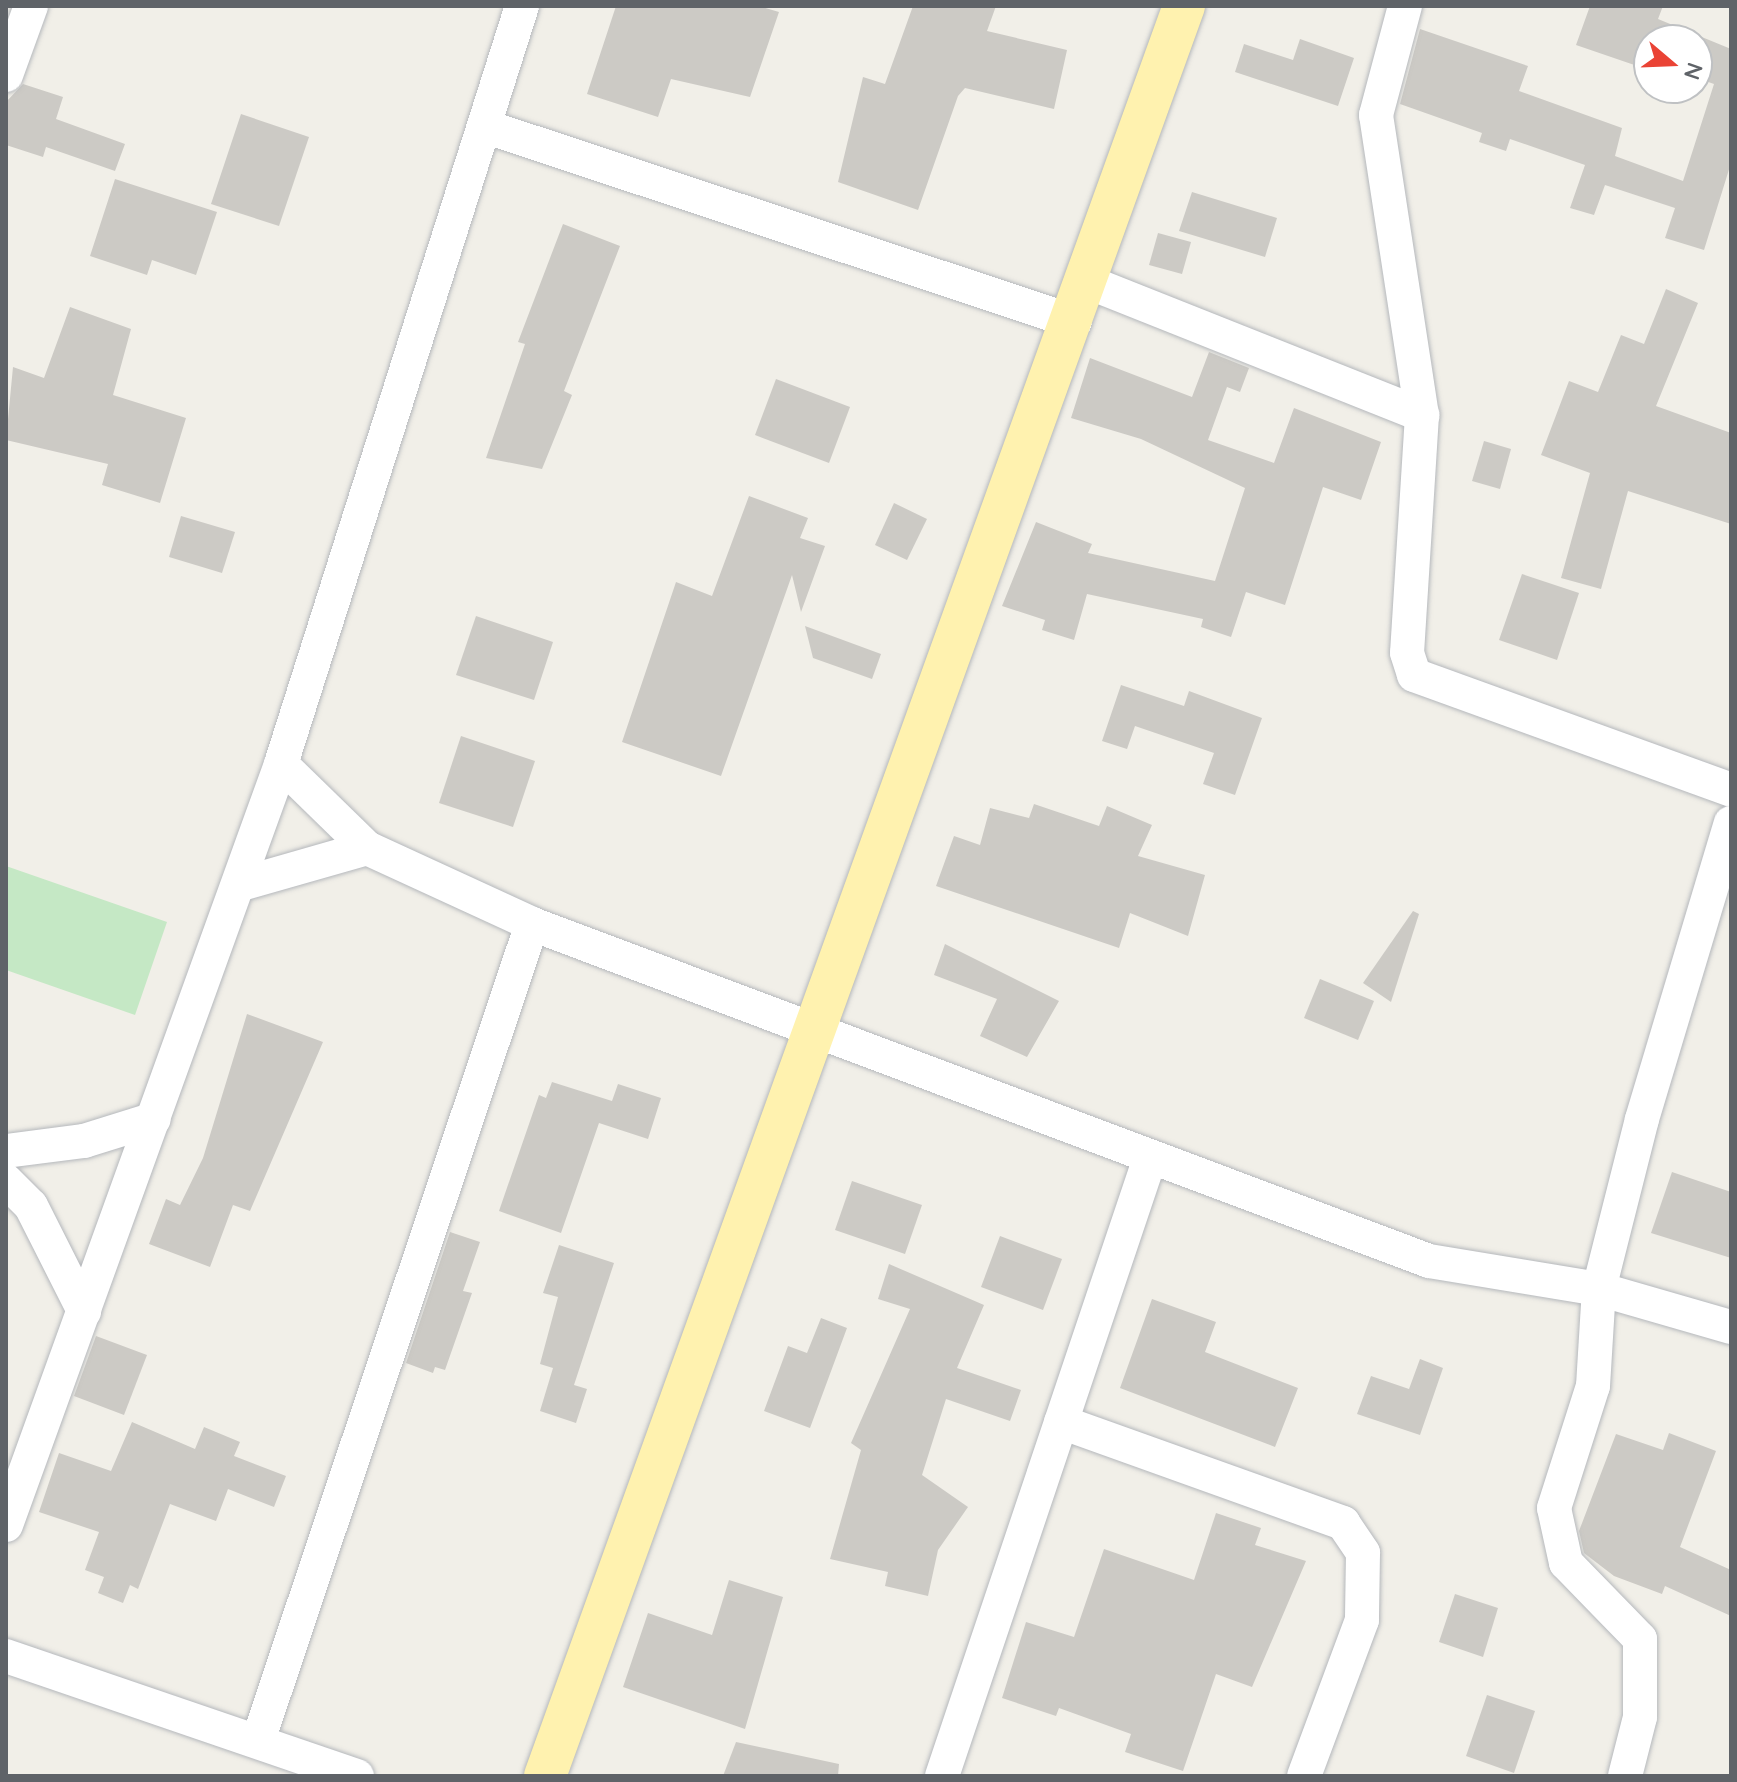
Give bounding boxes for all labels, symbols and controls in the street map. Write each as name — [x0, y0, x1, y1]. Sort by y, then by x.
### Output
north arrow — [1633, 24, 1713, 104]
text: N — [1678, 59, 1710, 83]

